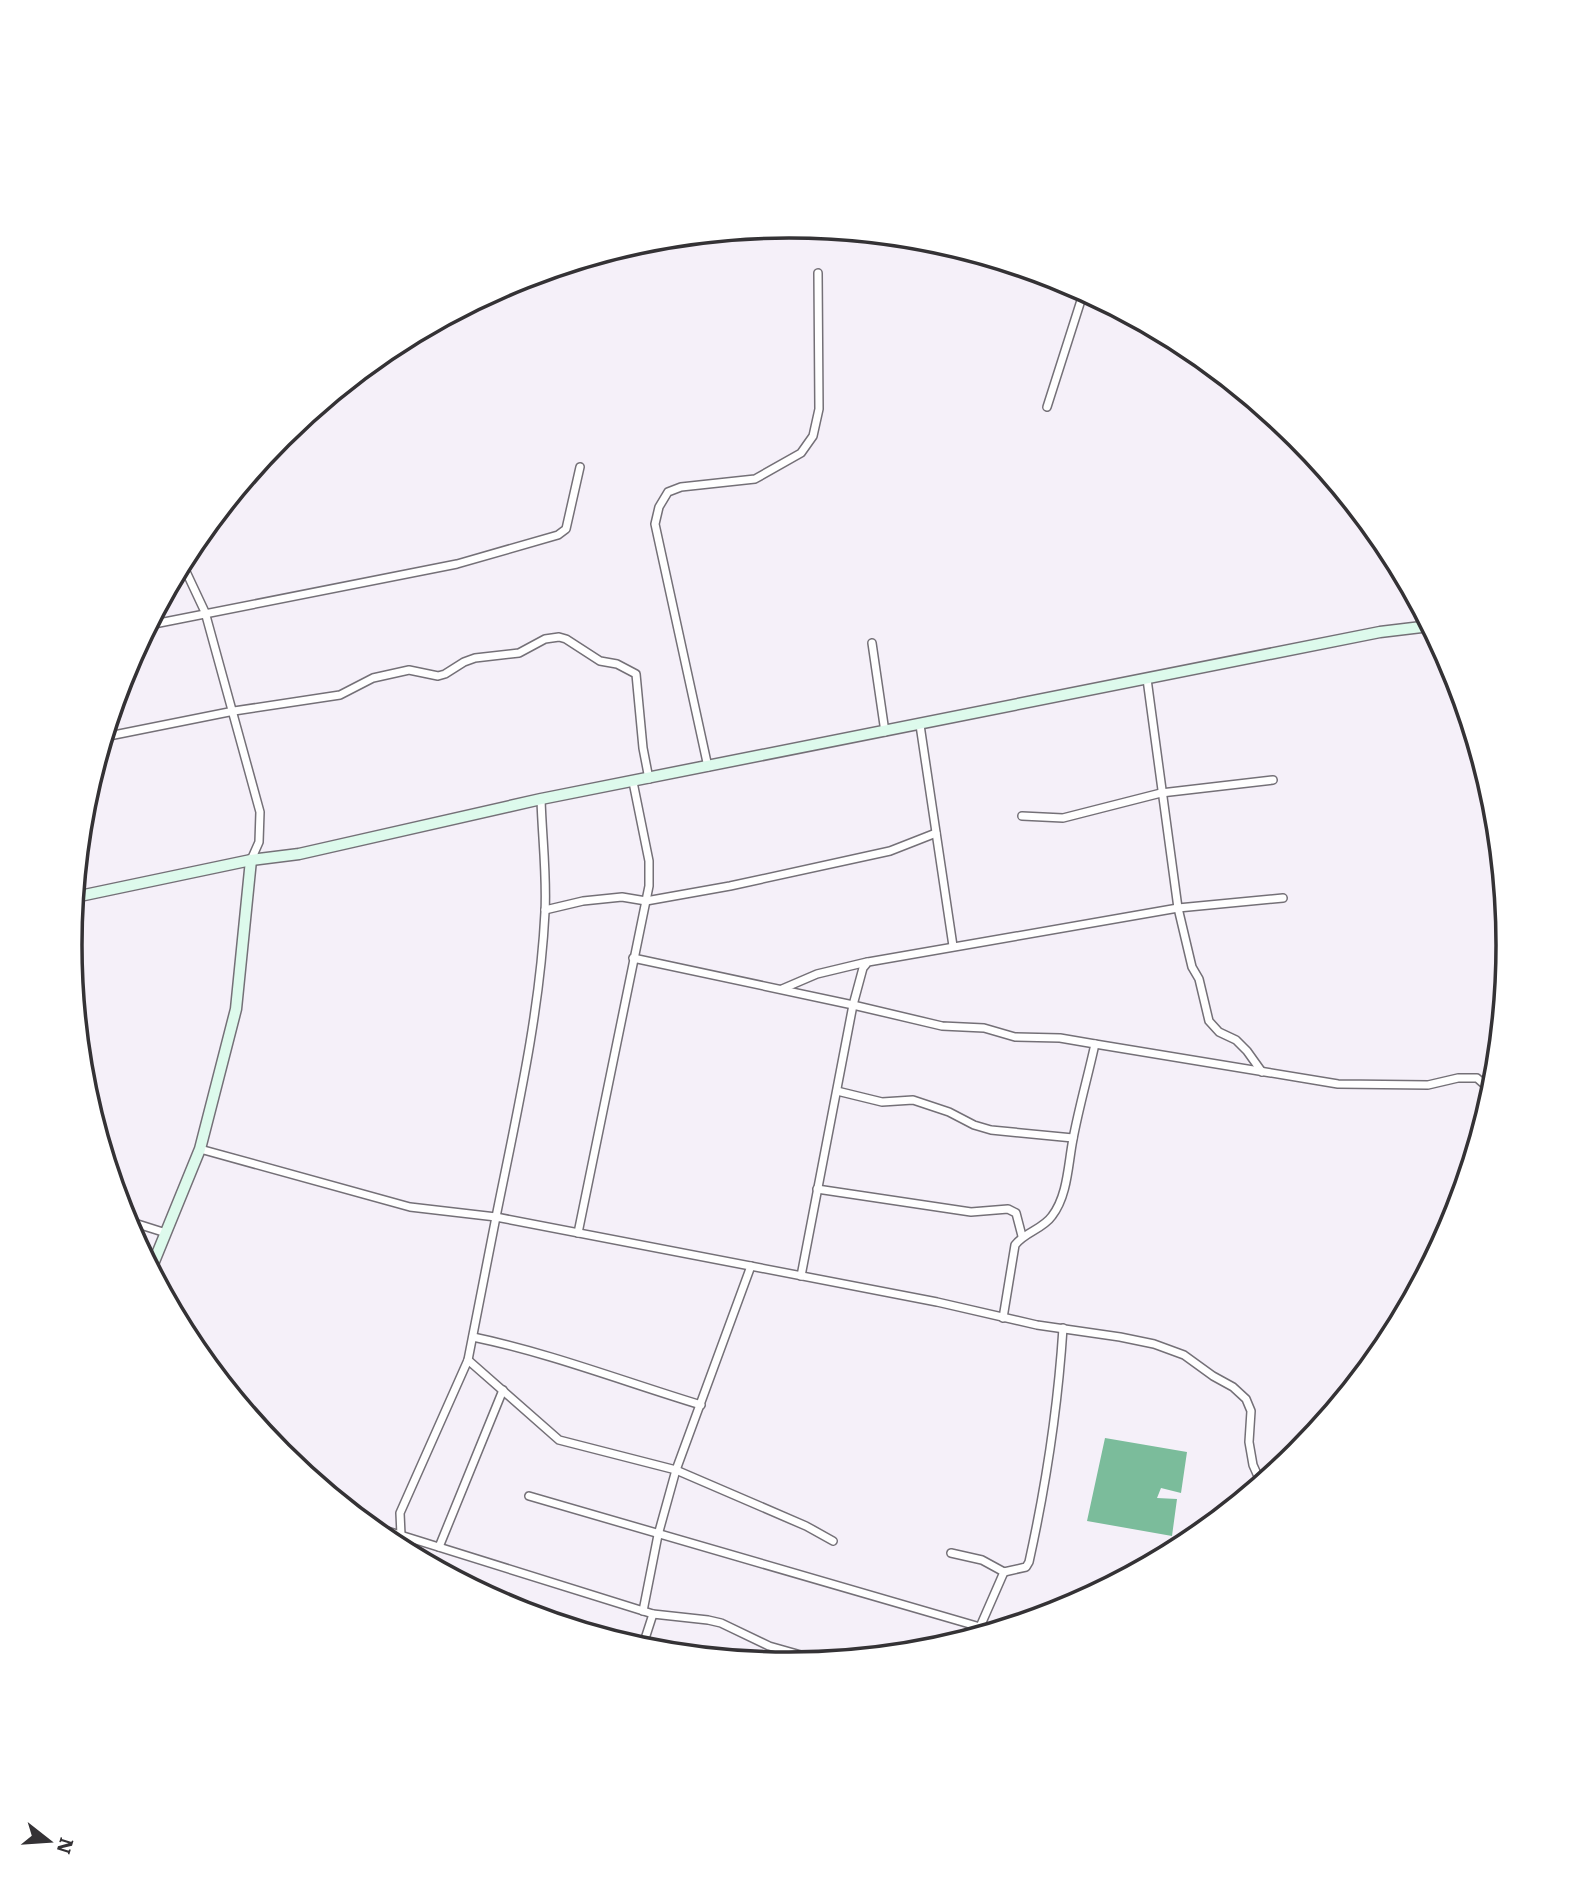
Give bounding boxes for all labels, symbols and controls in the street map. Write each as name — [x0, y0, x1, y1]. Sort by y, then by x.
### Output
north arrow — [14, 1806, 84, 1876]
text: N — [50, 1835, 82, 1858]

